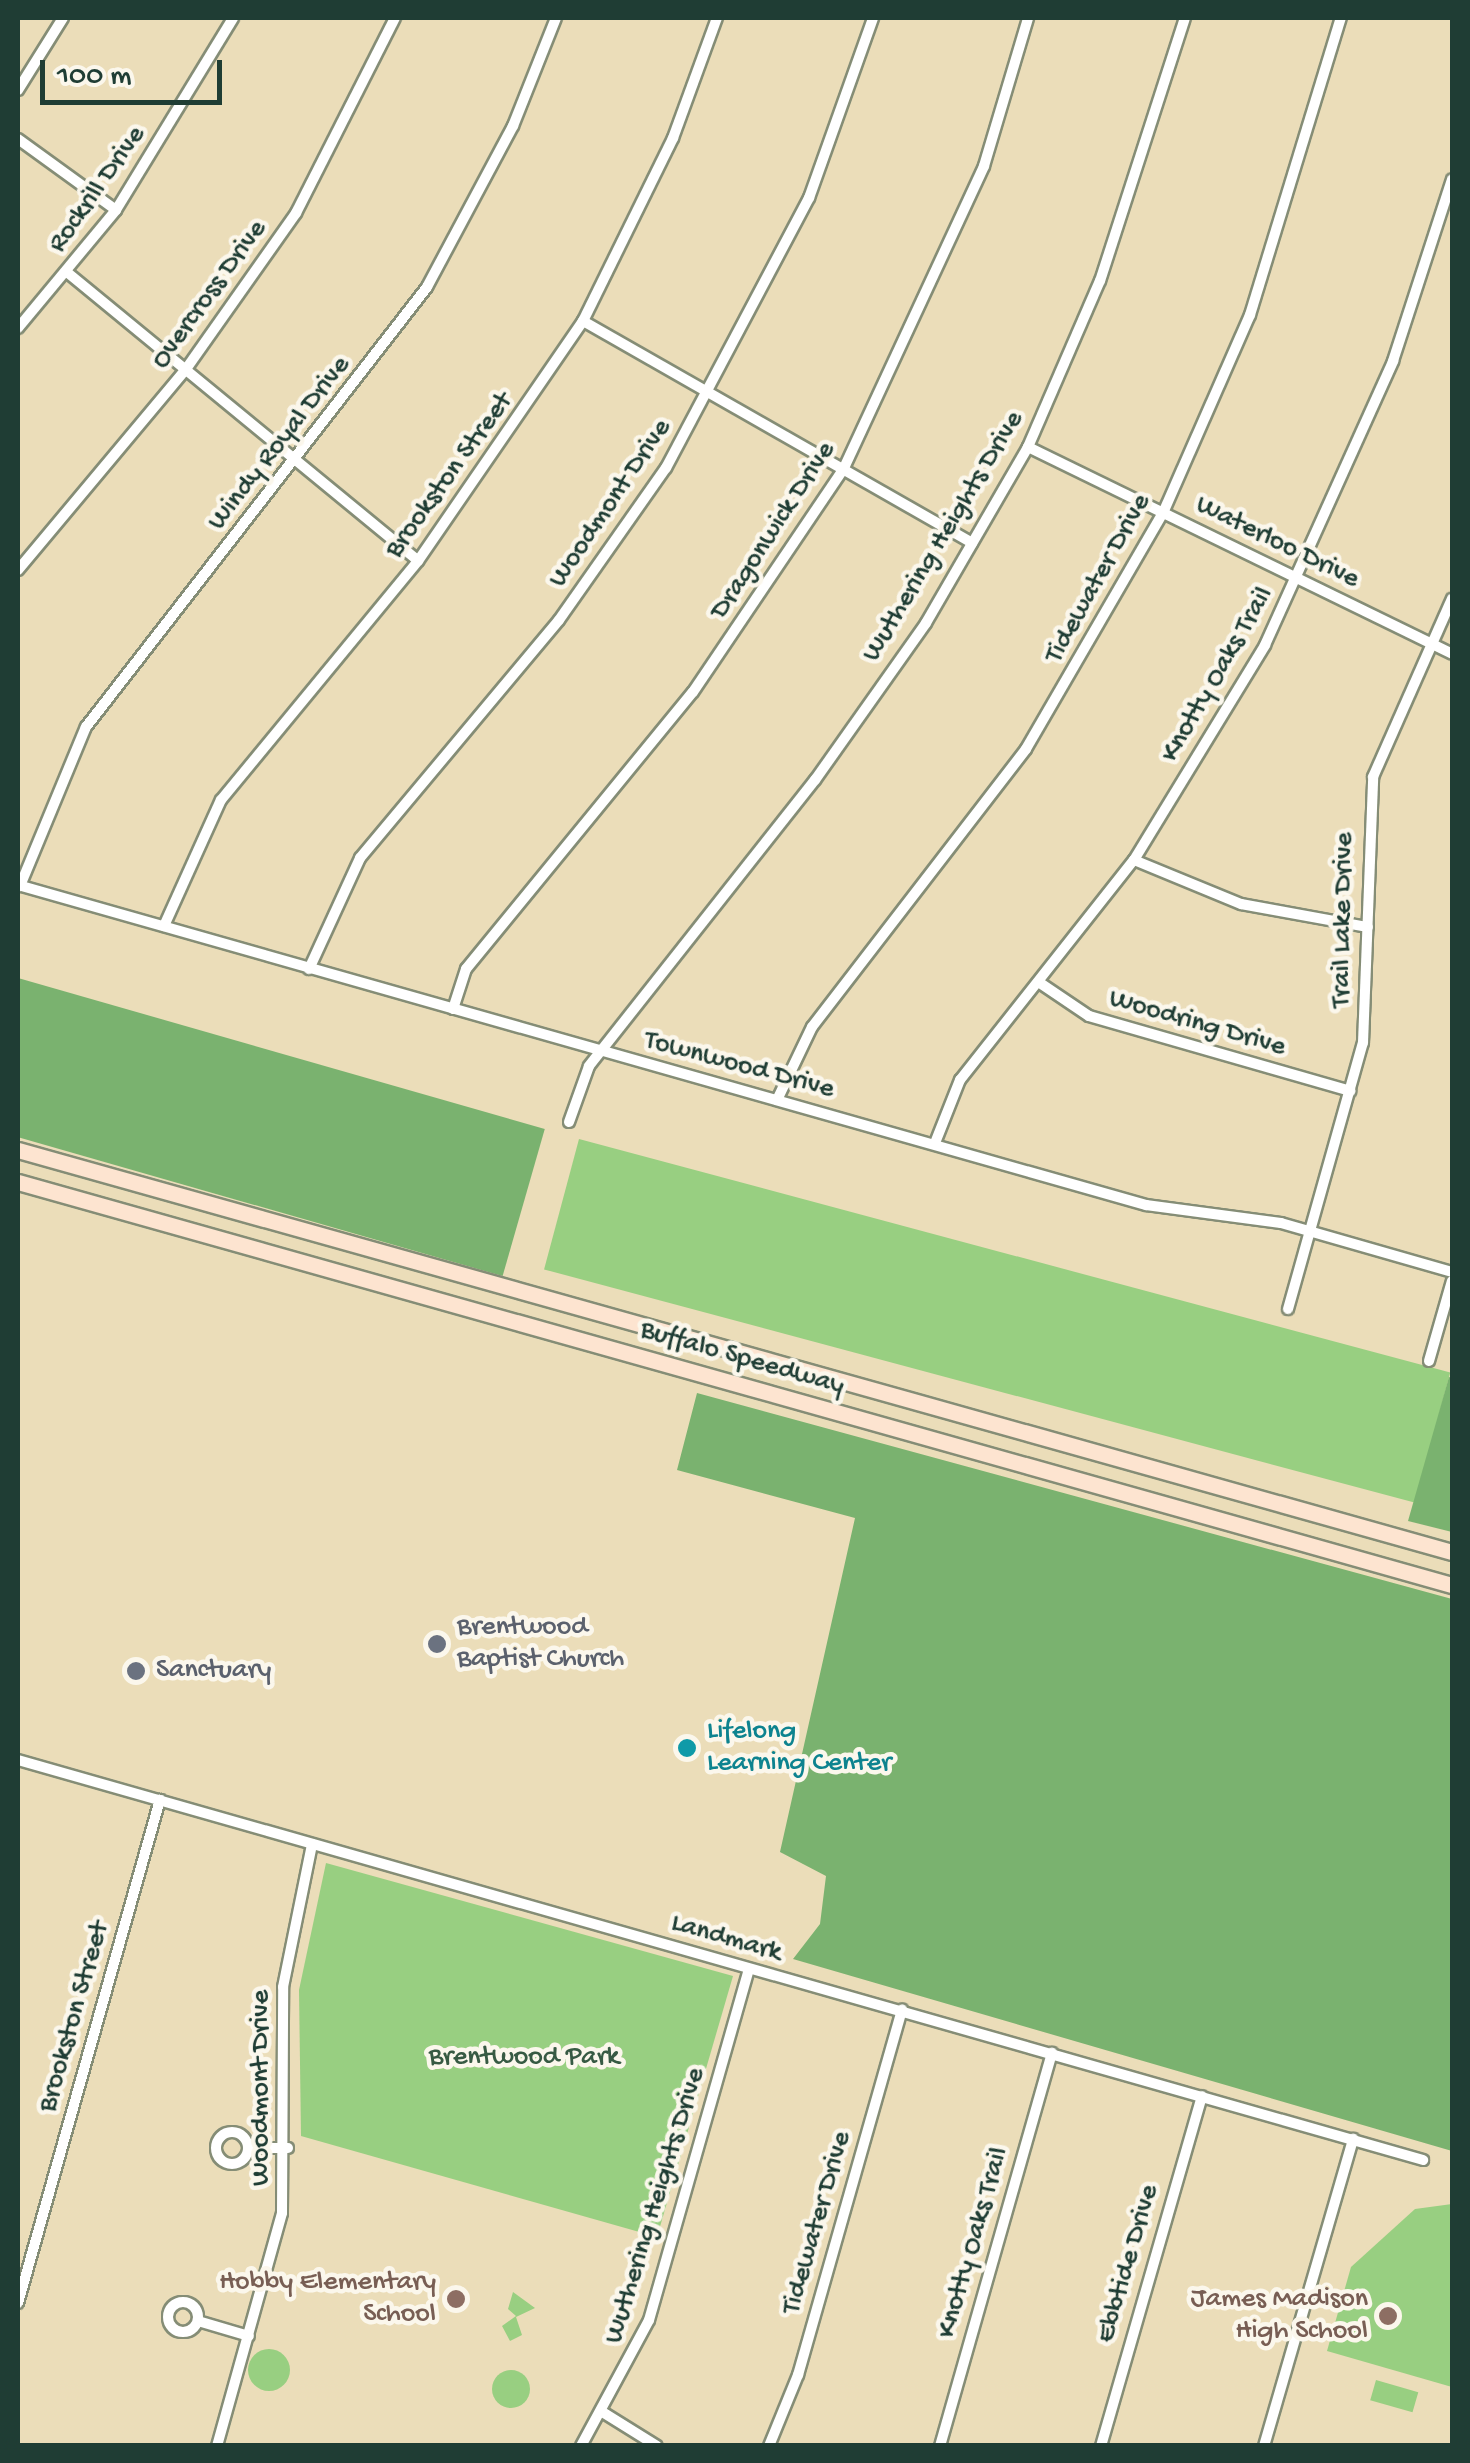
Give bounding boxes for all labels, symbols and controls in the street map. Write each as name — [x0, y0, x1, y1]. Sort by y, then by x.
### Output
scale bar — [45, 40, 228, 102]
text: 100 m — [57, 60, 132, 95]
street label: Rockrill Drive — [42, 120, 154, 260]
street label: Overcross Drive — [145, 214, 275, 376]
street label: Windy Royal Drive — [201, 350, 359, 538]
street label: Brookston Street — [379, 387, 521, 565]
street label: Wuthering Heights Drive — [856, 406, 1032, 668]
street label: Woodmont Drive — [542, 413, 680, 595]
street label: Dragonwick Drive — [704, 436, 844, 626]
street label: Tidewater Drive — [1039, 488, 1159, 670]
street label: Waterloo Drive — [1190, 489, 1364, 597]
street label: Knotty Oaks Trail — [1154, 581, 1282, 769]
street label: Trail Lake Drive — [1326, 832, 1362, 1008]
street label: Woodring Drive — [1105, 983, 1289, 1065]
street label: Townwood Drive — [640, 1025, 838, 1107]
street label: Buffalo Speedway — [636, 1314, 848, 1404]
place label: Brentwood Baptist Church — [457, 1611, 624, 1677]
marker: Brentwood Baptist Church — [426, 1633, 448, 1655]
place label: Sanctuary — [156, 1654, 271, 1688]
marker: Sanctuary — [125, 1660, 147, 1682]
place label: Lifelong Learning Center — [707, 1715, 891, 1781]
marker: Lifelong Learning Center — [676, 1737, 698, 1759]
street label: Landmark — [667, 1907, 785, 1971]
street label: Brookston Street — [32, 1918, 118, 2116]
street label: Woodmont Drive — [245, 1990, 279, 2186]
park label: Brentwood Park — [429, 2041, 619, 2075]
street label: Wuthering Heights Drive — [598, 2064, 714, 2348]
street label: Tidewater Drive — [776, 2128, 860, 2318]
street label: Knotty Oaks Trail — [931, 2144, 1017, 2342]
street label: Ebbtide Drive — [1090, 2181, 1168, 2347]
place label: Hobby Elementary School — [219, 2266, 436, 2332]
place label: James Madison High School — [1191, 2283, 1368, 2349]
marker: Hobby Elementary School — [445, 2288, 467, 2310]
marker: James Madison High School — [1377, 2305, 1399, 2327]

